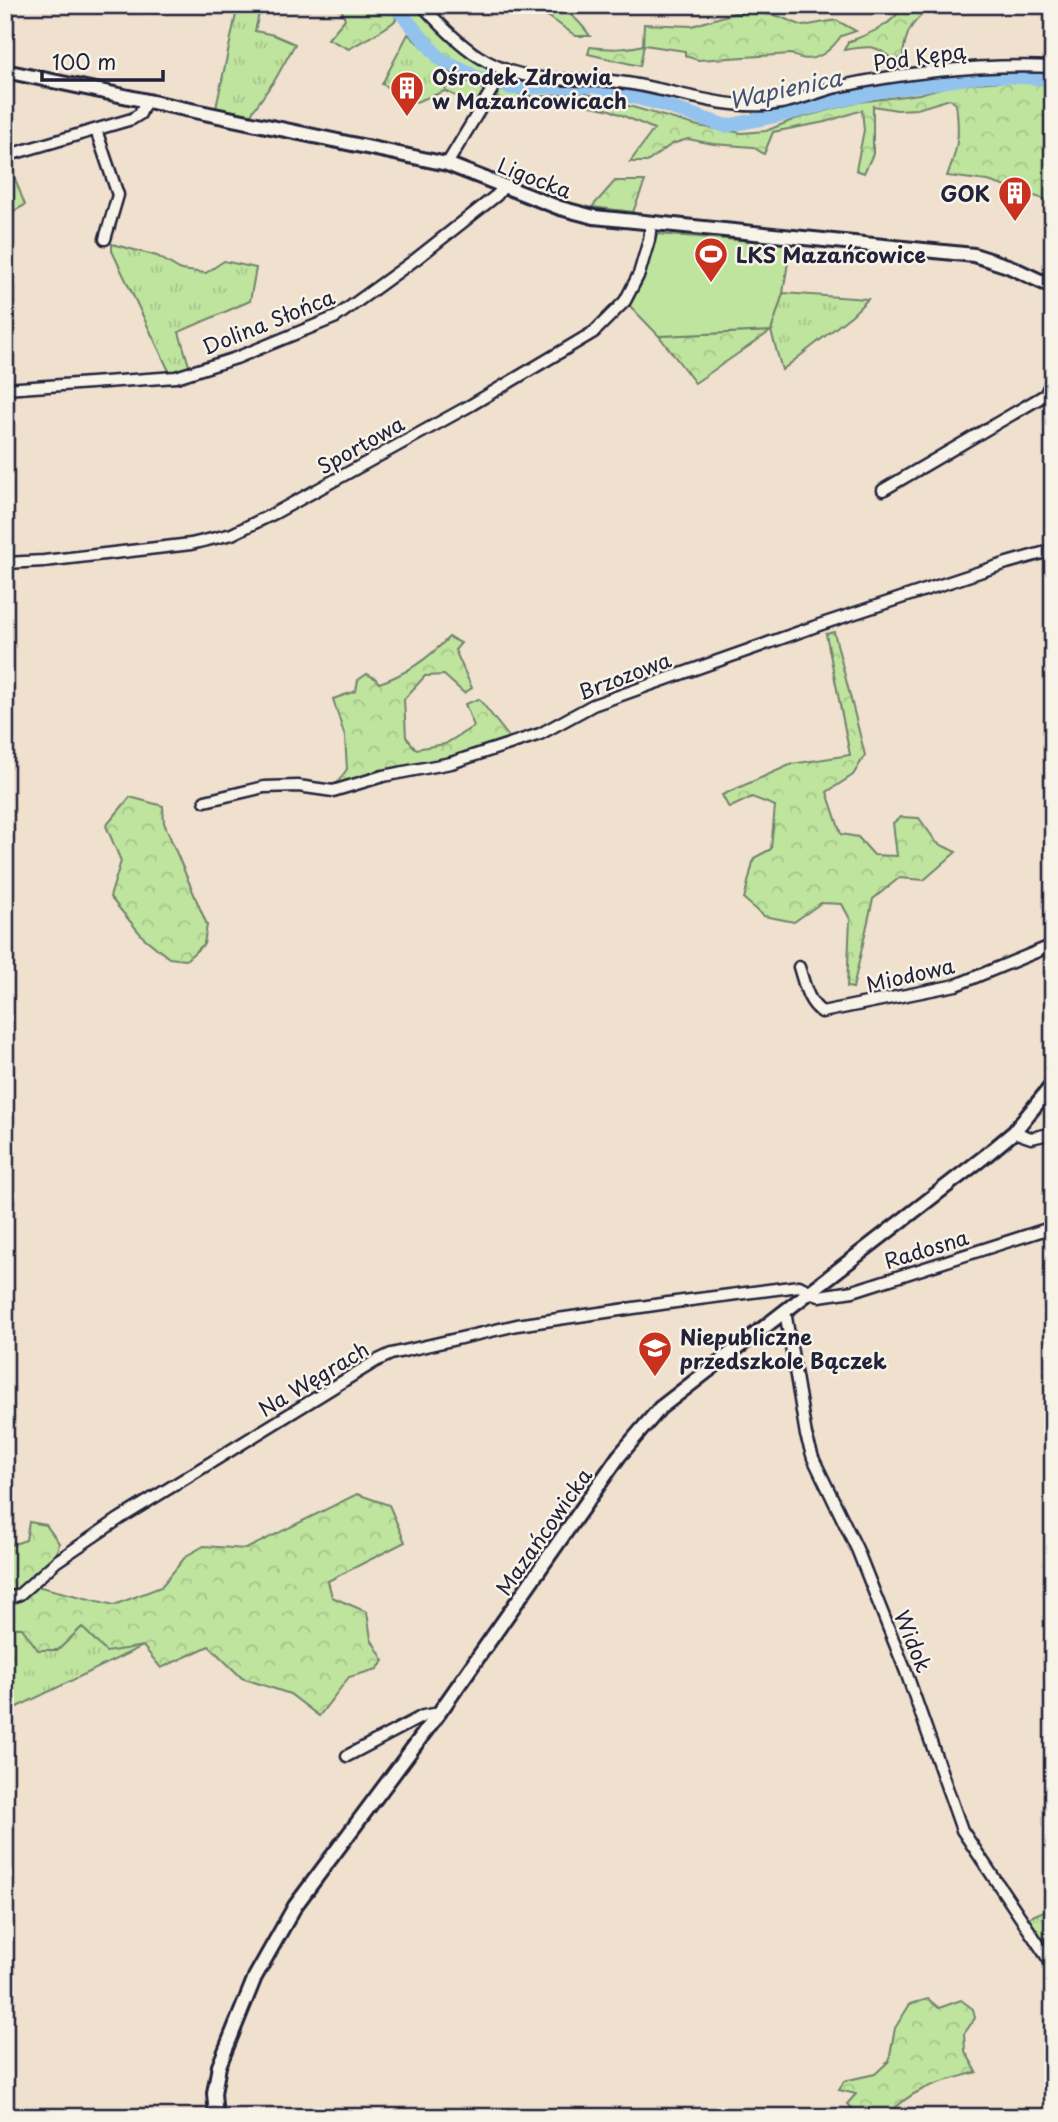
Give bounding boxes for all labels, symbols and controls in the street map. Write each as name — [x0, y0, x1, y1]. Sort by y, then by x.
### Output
street label: Pod Kępą — [870, 34, 968, 78]
scale bar — [42, 38, 163, 82]
text: 100 m — [52, 45, 116, 77]
water label: Wapienica — [725, 59, 845, 117]
place label: Ośrodek Zdrowia w Mazańcowicach — [432, 60, 627, 116]
building icon: Ośrodek Zdrowia w Mazańcowicach — [388, 69, 426, 118]
street label: Ligocka — [493, 148, 577, 206]
building icon: GOK — [996, 174, 1034, 223]
place label: GOK — [940, 177, 990, 209]
sports icon: LKS Mazańcowice — [692, 235, 730, 284]
place label: LKS Mazańcowice — [736, 238, 926, 270]
street label: Dolina Słońca — [197, 280, 339, 362]
street label: Sportowa — [311, 407, 409, 481]
street label: Brzozowa — [573, 643, 675, 707]
street label: Miodowa — [863, 948, 957, 1000]
street label: Radosna — [880, 1220, 972, 1276]
place label: Niepubliczne przedszkole Bączek — [680, 1320, 887, 1376]
school or university icon: Niepubliczne przedszkole Bączek — [636, 1329, 674, 1378]
street label: Na Węgrach — [252, 1332, 374, 1424]
street label: Mazańcowicka — [487, 1461, 599, 1601]
street label: Widok — [887, 1605, 941, 1677]

